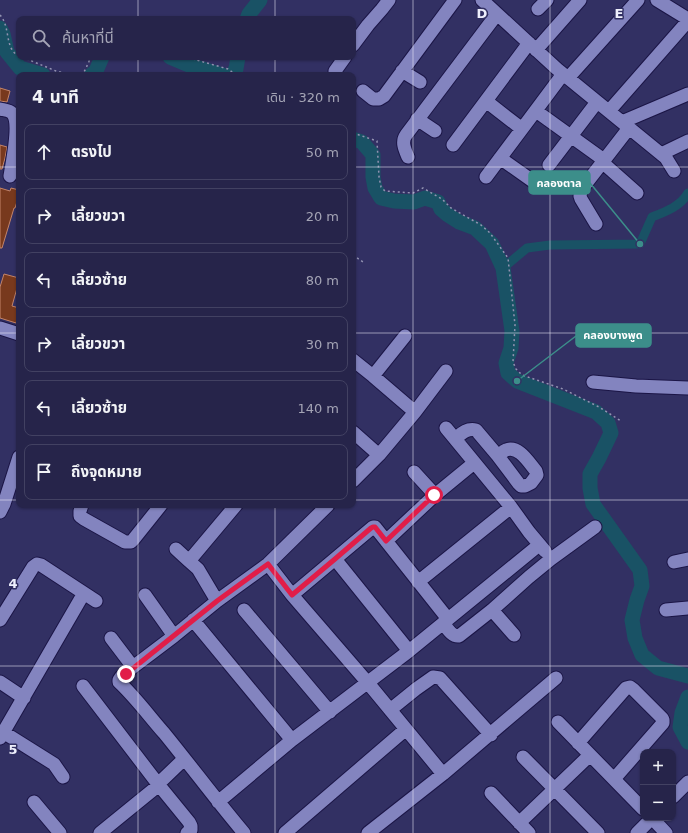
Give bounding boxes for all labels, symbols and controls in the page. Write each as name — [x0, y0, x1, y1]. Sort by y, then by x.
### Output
text: D — [477, 6, 488, 21]
text: E — [615, 6, 623, 21]
search box — [16, 16, 356, 60]
icon: search — [30, 27, 52, 49]
text: ค้นหาที่นี่ — [62, 29, 114, 47]
text: 4 นาที — [32, 87, 79, 107]
text: เดิน · 320 m — [266, 90, 340, 105]
icon: ahead — [33, 141, 55, 163]
text: ตรงไป — [71, 143, 112, 161]
text: 50 m — [306, 145, 339, 160]
callout: คลองตาล — [529, 171, 590, 194]
text: คลองตาล — [536, 177, 582, 190]
icon: right — [33, 205, 55, 227]
text: เลี้ยวขวา — [71, 207, 125, 225]
text: 20 m — [306, 209, 339, 224]
icon: left — [33, 269, 55, 291]
text: เลี้ยวซ้าย — [71, 271, 127, 289]
text: 80 m — [306, 273, 339, 288]
callout: คลองบางพูด — [576, 324, 651, 347]
text: คลองบางพูด — [583, 329, 643, 342]
icon: right — [33, 333, 55, 355]
text: เลี้ยวขวา — [71, 335, 125, 353]
text: 30 m — [306, 337, 339, 352]
icon: left — [33, 397, 55, 419]
text: เลี้ยวซ้าย — [71, 399, 127, 417]
text: 140 m — [297, 401, 339, 416]
icon: arrive — [33, 461, 55, 483]
text: ถึงจุดหมาย — [71, 463, 142, 481]
route start — [425, 486, 443, 504]
text: 4 — [8, 576, 18, 591]
route end — [117, 665, 135, 683]
text: 5 — [8, 742, 18, 757]
map controls — [640, 749, 676, 821]
button: + — [640, 749, 676, 785]
button: − — [640, 785, 676, 821]

